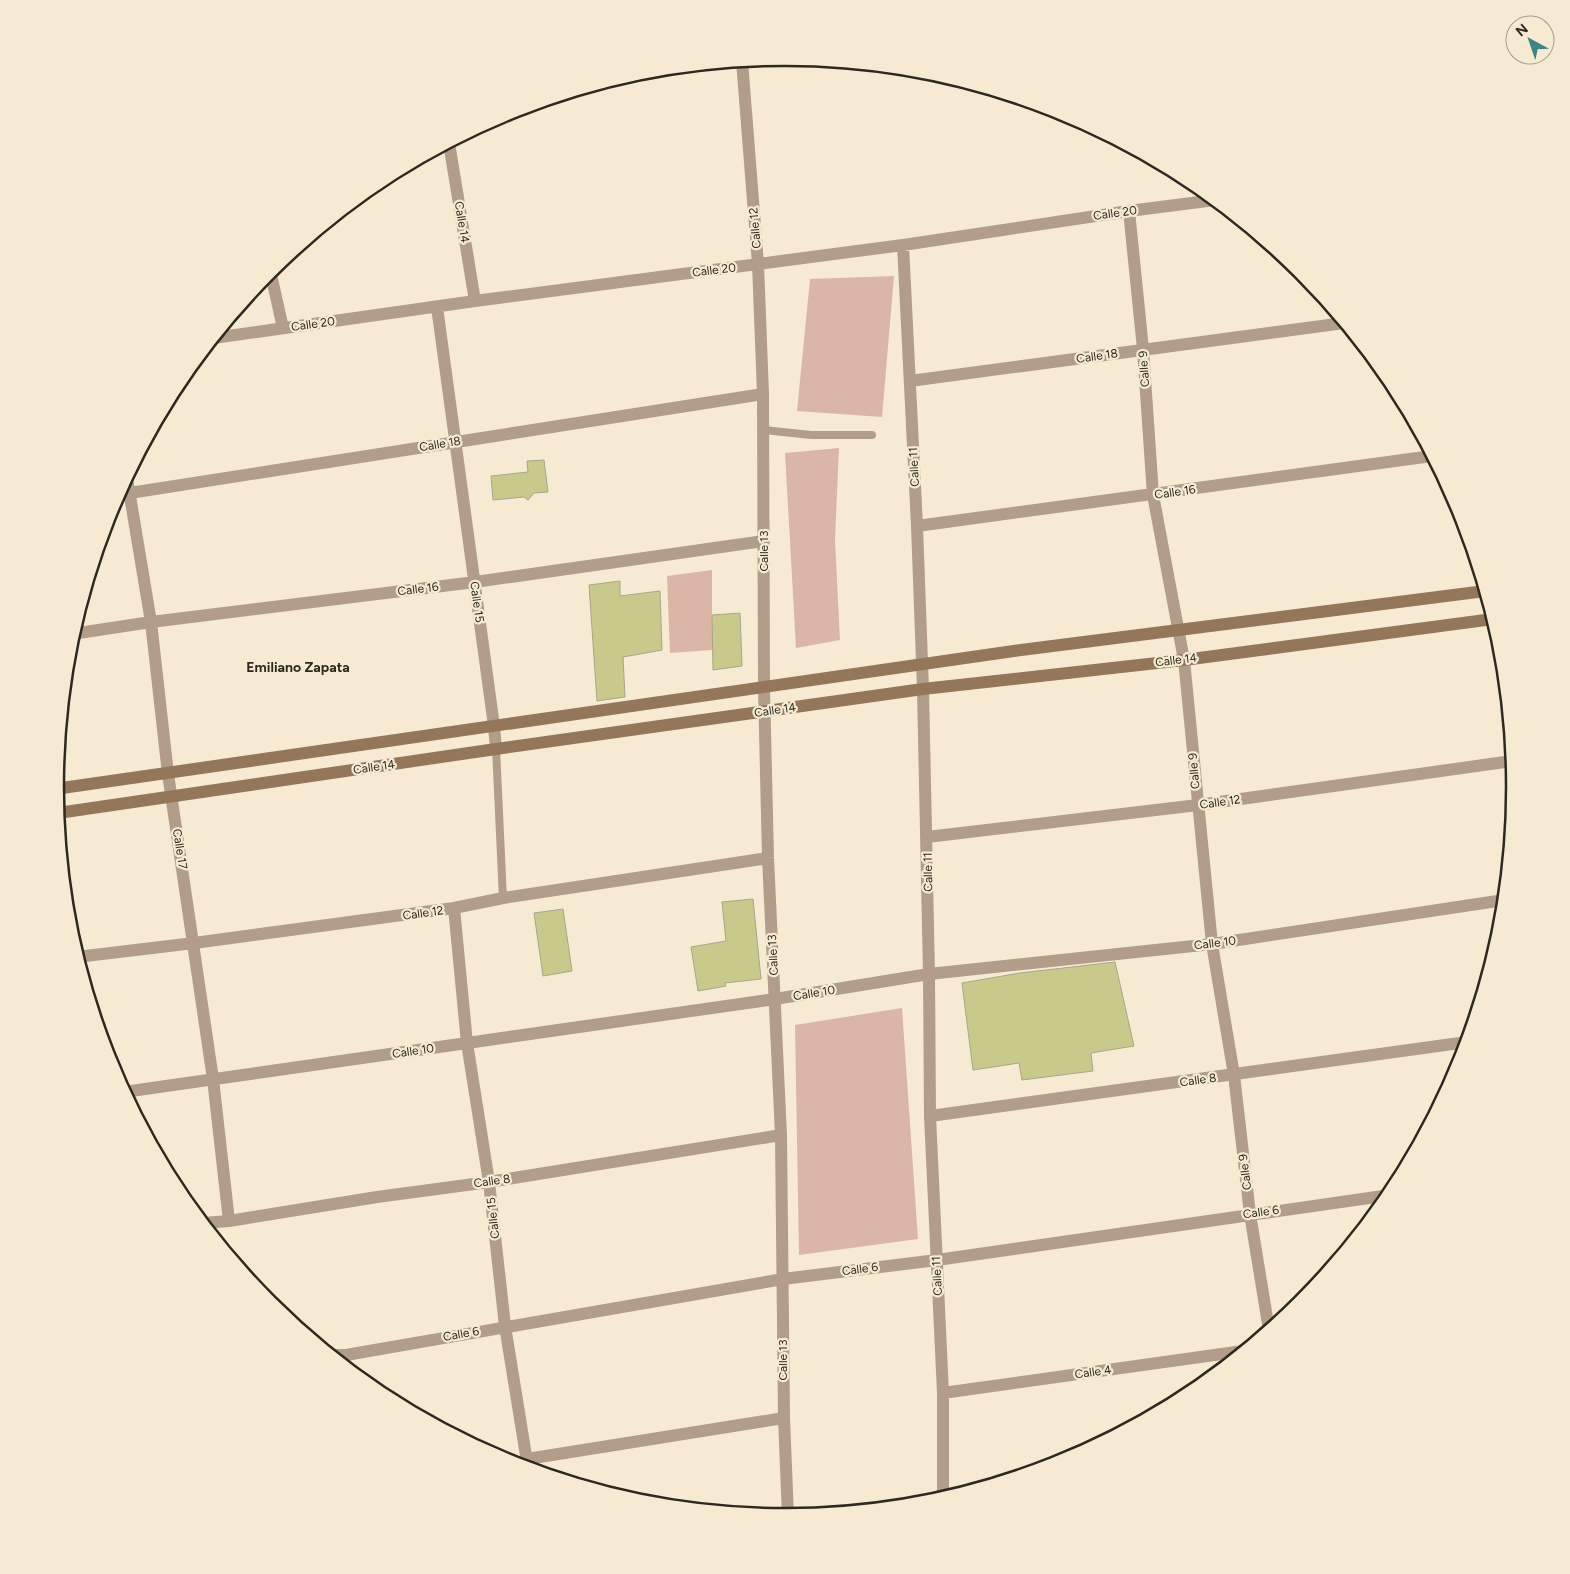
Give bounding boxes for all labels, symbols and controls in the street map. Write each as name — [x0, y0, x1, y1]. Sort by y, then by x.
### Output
north arrow — [1505, 15, 1555, 65]
text: N — [1512, 20, 1532, 40]
street label: Calle 14 — [452, 200, 472, 244]
street label: Calle 20 — [1092, 203, 1138, 223]
street label: Calle 12 — [746, 207, 764, 249]
street label: Calle 20 — [691, 260, 737, 280]
street label: Calle 20 — [290, 314, 336, 334]
street label: Calle 18 — [1075, 346, 1119, 366]
street label: Calle 9 — [1136, 350, 1152, 388]
street label: Calle 18 — [418, 434, 462, 454]
street label: Calle 11 — [906, 447, 922, 487]
street label: Calle 16 — [1154, 482, 1197, 502]
street label: Calle 13 — [757, 530, 771, 572]
street label: Calle 16 — [397, 580, 440, 598]
street label: Calle 15 — [467, 581, 487, 624]
street label: Calle 14 — [1154, 650, 1198, 670]
district label: Emiliano Zapata — [246, 659, 350, 676]
street label: Calle 14 — [753, 700, 797, 720]
street label: Calle 9 — [1185, 752, 1203, 790]
street label: Calle 14 — [352, 757, 396, 777]
street label: Calle 12 — [1199, 792, 1241, 812]
street label: Calle 17 — [170, 828, 190, 871]
street label: Calle 11 — [921, 852, 935, 892]
street label: Calle 12 — [402, 903, 444, 923]
street label: Calle 10 — [1193, 933, 1237, 953]
street label: Calle 13 — [765, 934, 781, 976]
street label: Calle 10 — [792, 983, 836, 1003]
street label: Calle 10 — [391, 1041, 435, 1061]
street label: Calle 8 — [1179, 1070, 1217, 1090]
street label: Calle 9 — [1236, 1153, 1254, 1191]
street label: Calle 8 — [473, 1171, 511, 1191]
street label: Calle 15 — [484, 1197, 502, 1239]
street label: Calle 6 — [1242, 1203, 1280, 1221]
street label: Calle 11 — [929, 1256, 945, 1296]
street label: Calle 6 — [841, 1260, 879, 1278]
street label: Calle 6 — [442, 1324, 480, 1344]
street label: Calle 13 — [776, 1339, 790, 1381]
street label: Calle 4 — [1074, 1362, 1113, 1382]

